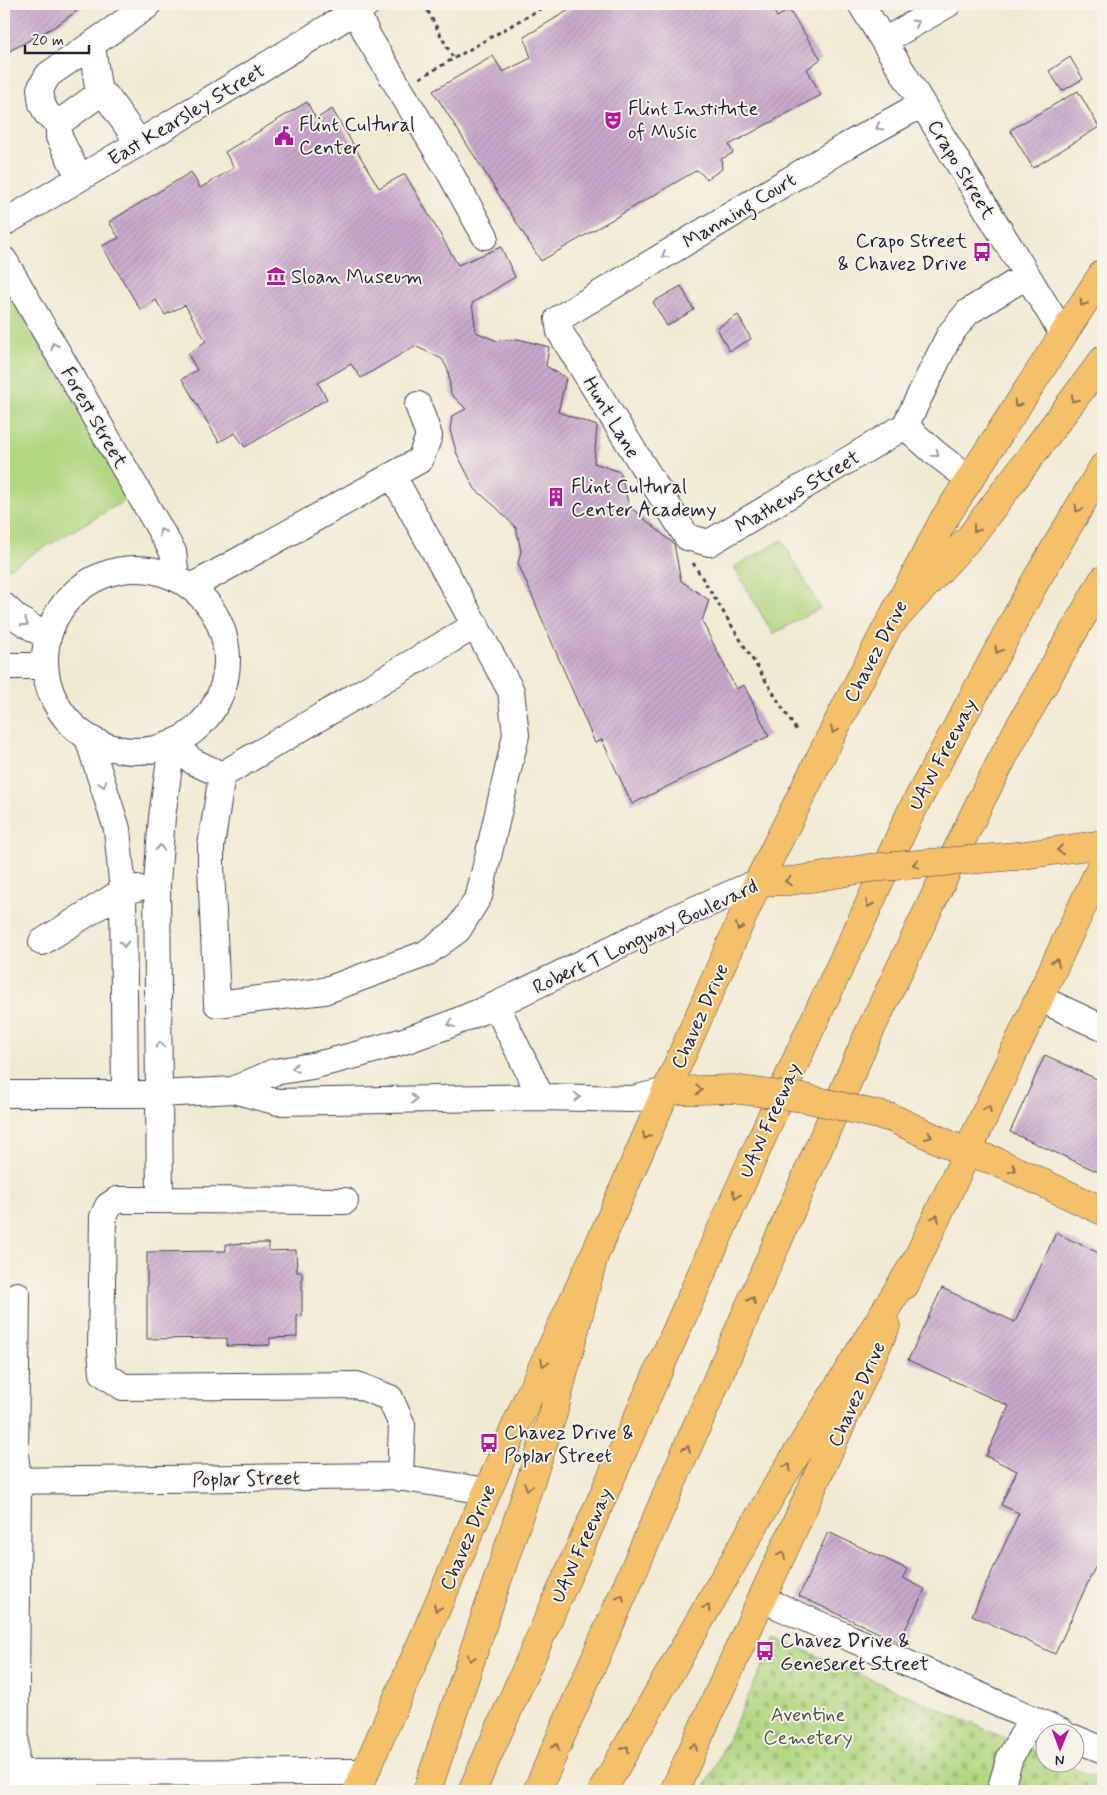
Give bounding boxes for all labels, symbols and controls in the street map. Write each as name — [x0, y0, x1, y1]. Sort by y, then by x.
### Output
one-way arrow — [910, 19, 919, 29]
scale bar — [25, 22, 89, 54]
text: 20 m — [32, 31, 64, 51]
street label: East Kearsley Street — [103, 58, 270, 173]
place label: Flint Institute of Music — [628, 96, 758, 146]
theatre icon: Flint Institute of Music — [602, 109, 624, 131]
place label: Flint Cultural Center — [299, 112, 415, 162]
street label: Crapo Street — [920, 115, 1001, 225]
one-way arrow — [875, 121, 884, 131]
public building icon: Flint Cultural Center — [273, 125, 295, 147]
street label: Manning Court — [678, 167, 803, 257]
place label: Crapo Street & Chavez Drive — [837, 228, 967, 278]
bus stop icon: Crapo Street & Chavez Drive — [971, 241, 993, 263]
one-way arrow — [661, 249, 670, 259]
place label: Sloan Museum — [291, 264, 423, 291]
museum icon: Sloan Museum — [265, 265, 287, 287]
one-way arrow — [1080, 298, 1089, 307]
one-way arrow — [51, 342, 61, 351]
street label: Forest Street — [54, 362, 134, 474]
street label: Hunt Lane — [576, 372, 646, 464]
one-way arrow — [1071, 393, 1080, 403]
one-way arrow — [1014, 399, 1024, 408]
street label: Mathews Street — [730, 444, 865, 540]
one-way arrow — [930, 448, 939, 456]
place label: Flint Cultural Center Academy — [571, 474, 716, 524]
building icon: Flint Cultural Center Academy — [545, 486, 567, 508]
one-way arrow — [1075, 503, 1085, 512]
one-way arrow — [974, 523, 982, 532]
one-way arrow — [158, 528, 168, 537]
street label: Chavez Drive — [838, 596, 915, 708]
one-way arrow — [19, 617, 28, 626]
one-way arrow — [994, 645, 1004, 654]
street label: UAW Freeway — [902, 694, 984, 816]
one-way arrow — [830, 725, 840, 734]
one-way arrow — [97, 780, 107, 788]
one-way arrow — [154, 844, 165, 852]
one-way arrow — [1056, 844, 1064, 855]
one-way arrow — [912, 858, 920, 869]
street label: Robert T Longway Boulevard — [529, 873, 763, 1002]
one-way arrow — [784, 875, 792, 886]
one-way arrow — [865, 899, 876, 908]
one-way arrow — [734, 922, 745, 931]
one-way arrow — [119, 941, 129, 949]
one-way arrow — [1050, 958, 1060, 967]
street label: Chavez Drive — [665, 960, 736, 1074]
one-way arrow — [447, 1017, 456, 1028]
one-way arrow — [154, 1041, 165, 1049]
street label: UAW Freeway — [733, 1059, 808, 1182]
one-way arrow — [290, 1063, 299, 1073]
one-way arrow — [696, 1085, 703, 1095]
one-way arrow — [573, 1092, 581, 1103]
one-way arrow — [411, 1094, 419, 1104]
one-way arrow — [981, 1105, 992, 1114]
one-way arrow — [924, 1129, 933, 1139]
one-way arrow — [642, 1131, 653, 1140]
one-way arrow — [1008, 1163, 1017, 1174]
one-way arrow — [732, 1190, 743, 1199]
one-way arrow — [930, 1215, 940, 1224]
one-way arrow — [745, 1296, 756, 1305]
street label: Chavez Drive — [822, 1338, 893, 1452]
one-way arrow — [540, 1358, 550, 1367]
place label: Chavez Drive & Poplar Street — [504, 1420, 634, 1470]
bus stop icon: Chavez Drive & Poplar Street — [478, 1432, 500, 1454]
one-way arrow — [680, 1445, 691, 1454]
one-way arrow — [782, 1464, 792, 1473]
street label: Poplar Street — [192, 1465, 300, 1494]
street label: Chavez Drive — [434, 1480, 503, 1595]
one-way arrow — [524, 1483, 534, 1491]
street label: UAW Freeway — [545, 1484, 620, 1607]
one-way arrow — [776, 1551, 787, 1560]
one-way arrow — [615, 1594, 626, 1603]
one-way arrow — [432, 1603, 443, 1612]
one-way arrow — [701, 1604, 711, 1613]
place label: Chavez Drive & Geneseret Street — [780, 1628, 929, 1678]
bus stop icon: Chavez Drive & Geneseret Street — [754, 1640, 776, 1662]
one-way arrow — [467, 1654, 477, 1662]
park label: Aventine Cemetery — [763, 1702, 853, 1752]
north arrow — [1034, 1722, 1084, 1772]
one-way arrow — [550, 1743, 561, 1752]
one-way arrow — [688, 1743, 699, 1752]
one-way arrow — [620, 1745, 630, 1754]
text: N — [1055, 1751, 1065, 1769]

